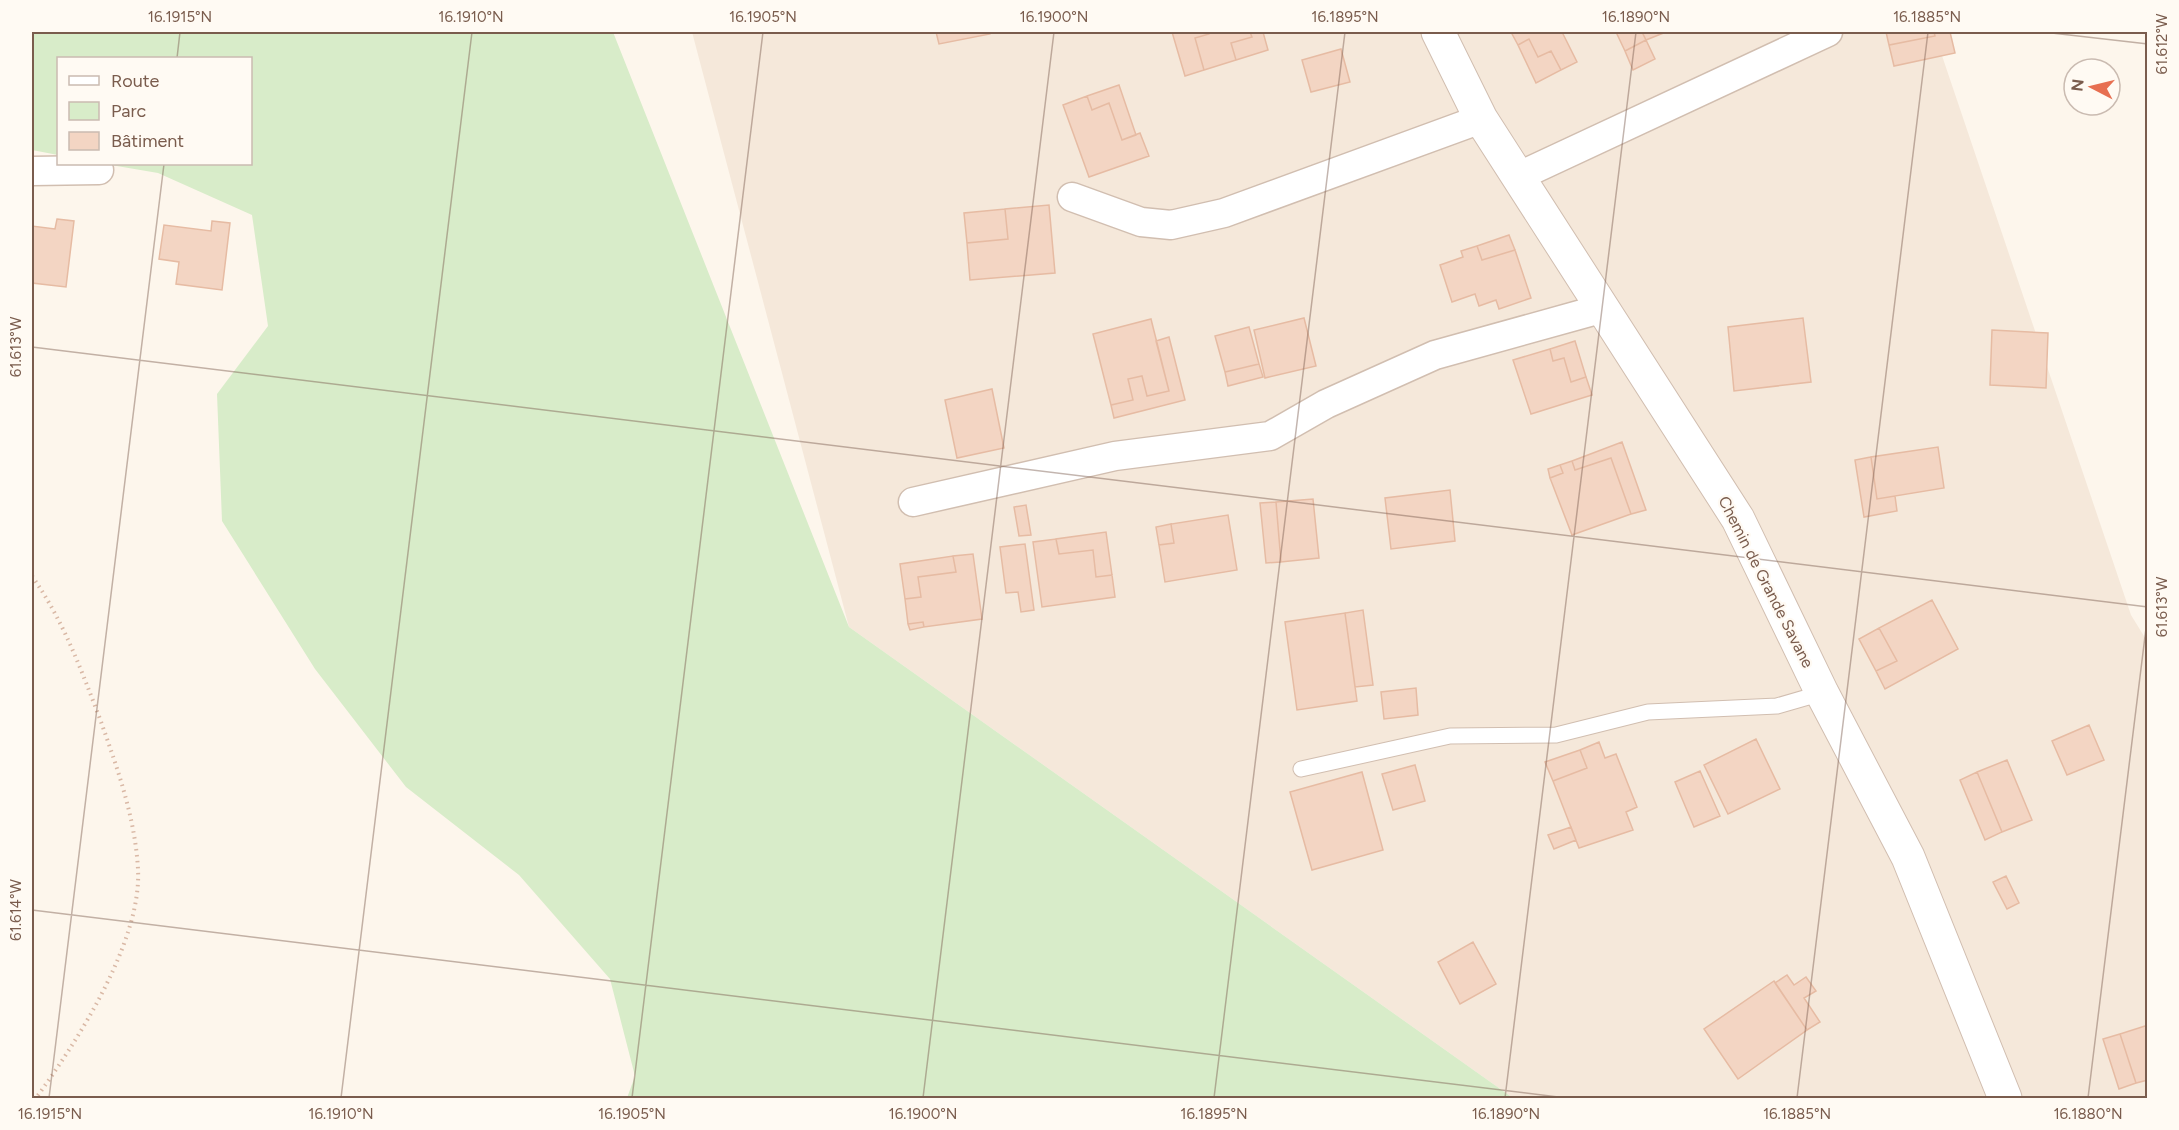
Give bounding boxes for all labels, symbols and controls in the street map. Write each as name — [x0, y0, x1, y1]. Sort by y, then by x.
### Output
text: 16.1915°N — [148, 8, 212, 26]
text: 16.1910°N — [438, 8, 504, 26]
text: 16.1905°N — [729, 8, 797, 26]
text: 16.1900°N — [1020, 8, 1088, 26]
text: 16.1895°N — [1311, 8, 1379, 26]
text: 16.1890°N — [1602, 8, 1670, 26]
text: 16.1885°N — [1893, 8, 1961, 26]
text: 61.612°W — [2153, 13, 2171, 74]
legend — [57, 57, 252, 165]
north arrow — [2062, 57, 2122, 117]
text: Route — [111, 70, 160, 92]
text: N — [2067, 78, 2088, 93]
text: Parc — [111, 100, 147, 122]
text: Bâtiment — [111, 130, 184, 152]
text: 61.613°W — [7, 316, 25, 377]
street label: Chemin de Grande Savane — [1714, 493, 1818, 671]
text: 61.613°W — [2153, 576, 2171, 637]
text: 61.614°W — [7, 879, 25, 941]
text: 16.1915°N — [18, 1105, 82, 1123]
text: 16.1910°N — [308, 1105, 374, 1123]
text: 16.1905°N — [598, 1105, 666, 1123]
text: 16.1900°N — [889, 1105, 957, 1123]
text: 16.1895°N — [1180, 1105, 1248, 1123]
text: 16.1890°N — [1472, 1105, 1540, 1123]
text: 16.1885°N — [1763, 1105, 1831, 1123]
text: 16.1880°N — [2053, 1105, 2123, 1123]

